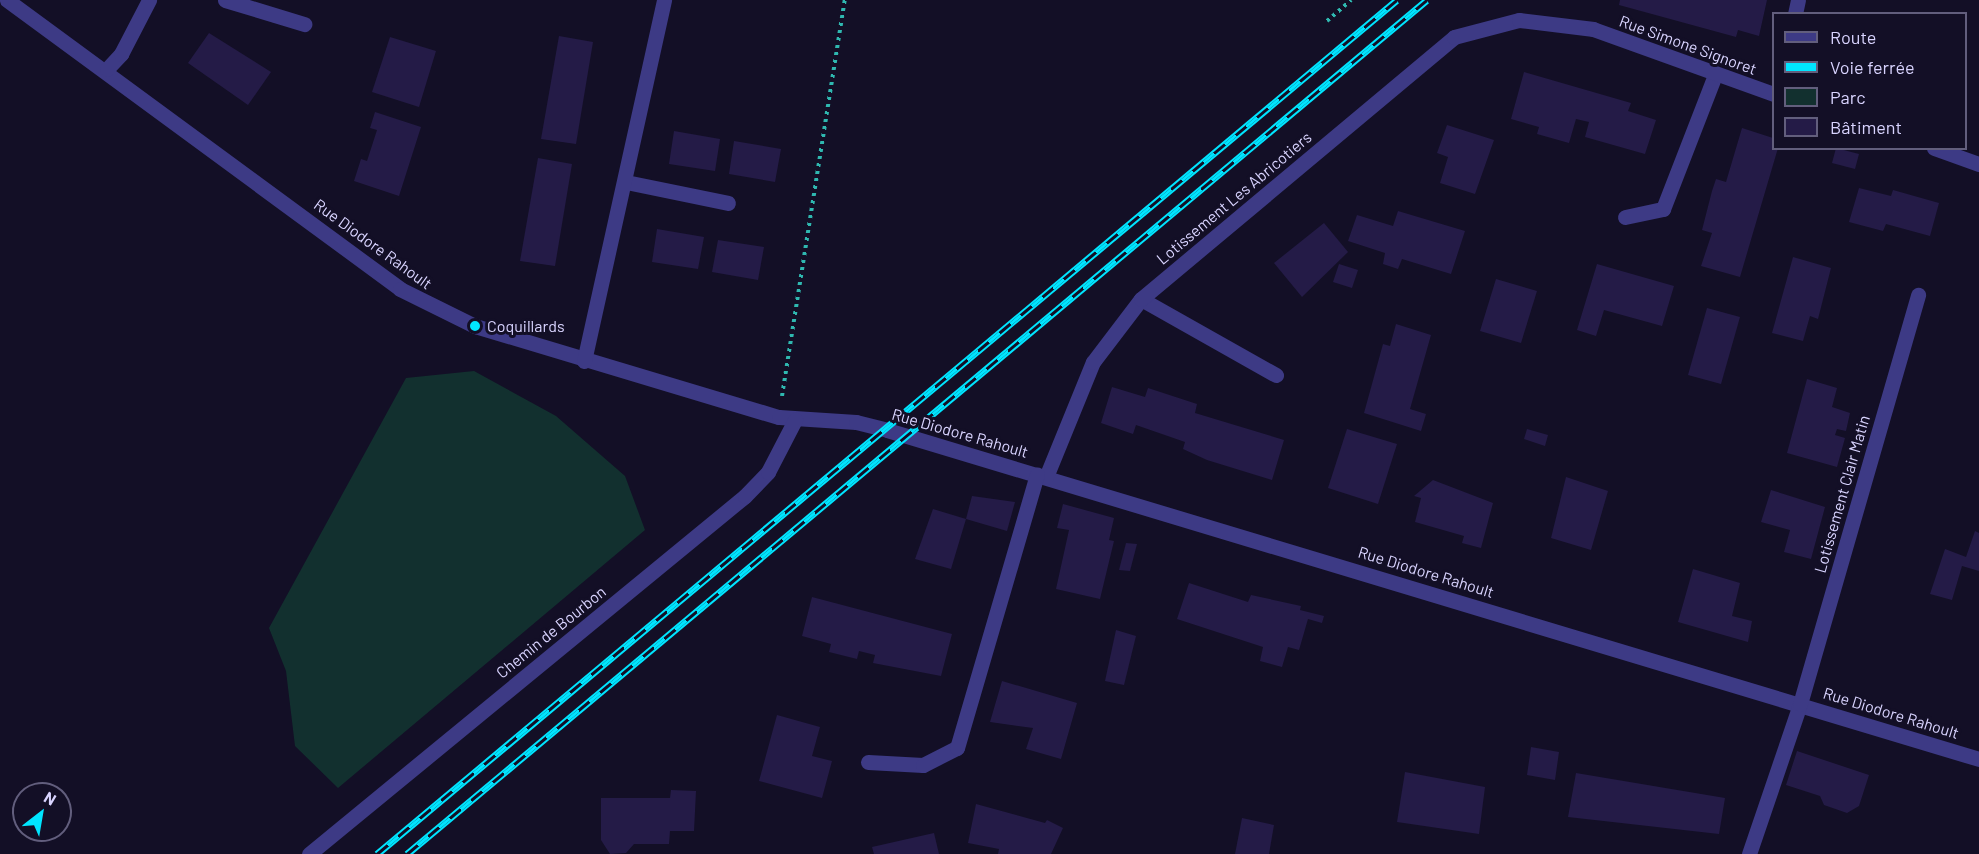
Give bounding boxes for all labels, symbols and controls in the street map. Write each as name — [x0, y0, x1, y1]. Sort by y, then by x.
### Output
street label: Rue Simone Signoret — [1617, 11, 1759, 79]
legend — [1772, 12, 1967, 150]
text: Route — [1830, 26, 1876, 48]
text: Voie ferrée — [1830, 56, 1915, 78]
text: Parc — [1830, 86, 1866, 108]
text: Bâtiment — [1830, 116, 1902, 138]
street label: Lotissement Les Abricotiers — [1153, 128, 1315, 268]
street label: Rue Diodore Rahoult — [310, 195, 436, 293]
place label: Coquillards — [487, 316, 565, 336]
marker: Coquillards — [468, 319, 482, 333]
street label: Rue Diodore Rahoult — [890, 404, 1030, 462]
street label: Lotissement Clair Matin — [1810, 413, 1874, 575]
street label: Rue Diodore Rahoult — [1356, 542, 1496, 602]
street label: Chemin de Bourbon — [492, 582, 610, 682]
street label: Rue Diodore Rahoult — [1821, 683, 1961, 743]
north arrow — [12, 782, 72, 842]
text: N — [41, 787, 60, 809]

